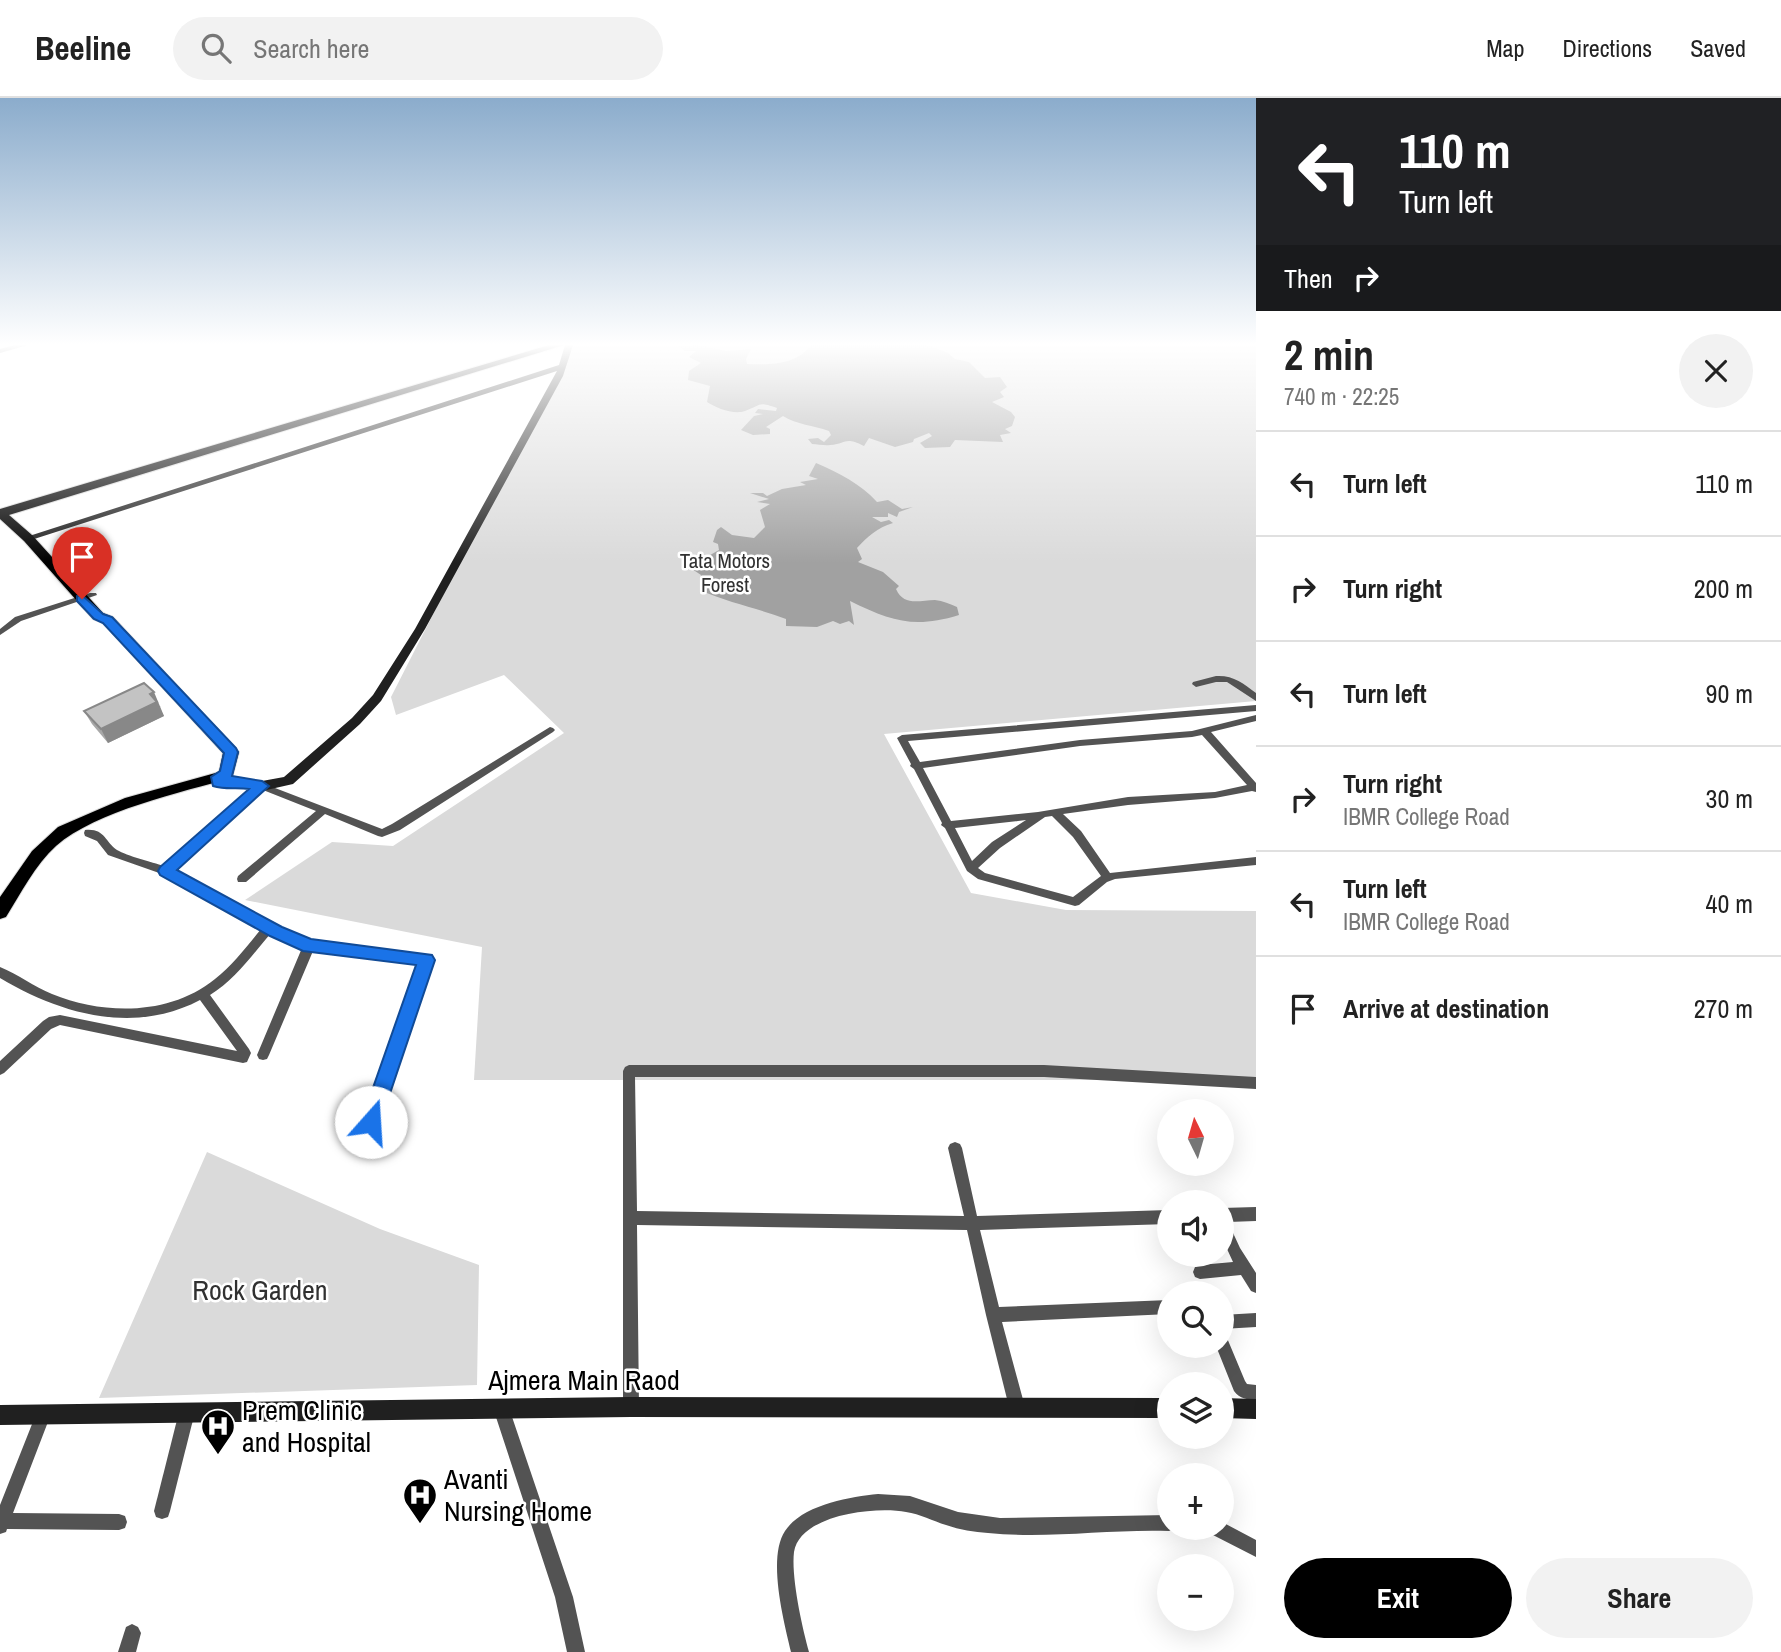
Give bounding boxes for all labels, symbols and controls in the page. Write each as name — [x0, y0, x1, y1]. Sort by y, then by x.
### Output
search box — [173, 17, 663, 80]
text: Beeline — [35, 26, 131, 70]
icon: search — [197, 29, 235, 67]
text: Search here — [253, 31, 369, 66]
text: Map — [1486, 32, 1524, 64]
text: Directions — [1562, 32, 1652, 64]
text: Saved — [1690, 32, 1746, 64]
text: 110 m — [1399, 117, 1511, 183]
icon: left — [1284, 126, 1375, 217]
text: Turn left — [1399, 180, 1493, 223]
icon: right — [1347, 259, 1385, 297]
text: Then — [1284, 261, 1333, 296]
text: 2 min — [1284, 327, 1374, 383]
button: close — [1679, 334, 1753, 408]
text: 740 m · 22:25 — [1284, 381, 1399, 412]
icon: left — [1284, 465, 1322, 503]
text: Turn left — [1343, 466, 1427, 501]
text: 110 m — [1695, 466, 1753, 501]
pin — [52, 527, 112, 599]
icon: arrive — [63, 538, 101, 576]
park label: Tata Motors Forest — [680, 546, 770, 599]
icon: right — [1284, 570, 1322, 608]
text: Turn right — [1343, 571, 1442, 606]
text: 200 m — [1694, 571, 1753, 606]
icon: left — [1284, 675, 1322, 713]
text: Turn left — [1343, 676, 1427, 711]
text: 90 m — [1706, 676, 1753, 711]
text: Turn right — [1343, 766, 1442, 801]
icon: right — [1284, 780, 1322, 818]
text: 30 m — [1706, 781, 1753, 816]
text: IBMR College Road — [1343, 801, 1510, 832]
text: Turn left — [1343, 871, 1427, 906]
icon: left — [1284, 885, 1322, 923]
text: 40 m — [1706, 886, 1753, 921]
text: IBMR College Road — [1343, 906, 1510, 937]
icon: arrive — [1284, 990, 1322, 1028]
text: Arrive at destination — [1343, 991, 1549, 1026]
text: 270 m — [1694, 991, 1753, 1026]
position arrow — [334, 1085, 408, 1159]
north arrow — [1157, 1099, 1234, 1176]
map controls — [1157, 1099, 1234, 1631]
button: sound — [1157, 1190, 1234, 1267]
park label: Rock Garden — [192, 1271, 328, 1309]
button: search — [1157, 1281, 1234, 1358]
street label: Ajmera Main Raod — [487, 1361, 680, 1399]
button: layers — [1157, 1372, 1234, 1449]
place label: Prem Clinic and Hospital — [242, 1391, 371, 1461]
hospital icon: Prem Clinic and Hospital — [199, 1407, 237, 1456]
place label: Avanti Nursing Home — [443, 1460, 592, 1530]
button: + — [1157, 1463, 1234, 1540]
hospital icon: Avanti Nursing Home — [401, 1476, 439, 1525]
button: − — [1157, 1554, 1234, 1631]
button: Exit — [1284, 1558, 1512, 1638]
button: Share — [1526, 1558, 1753, 1638]

